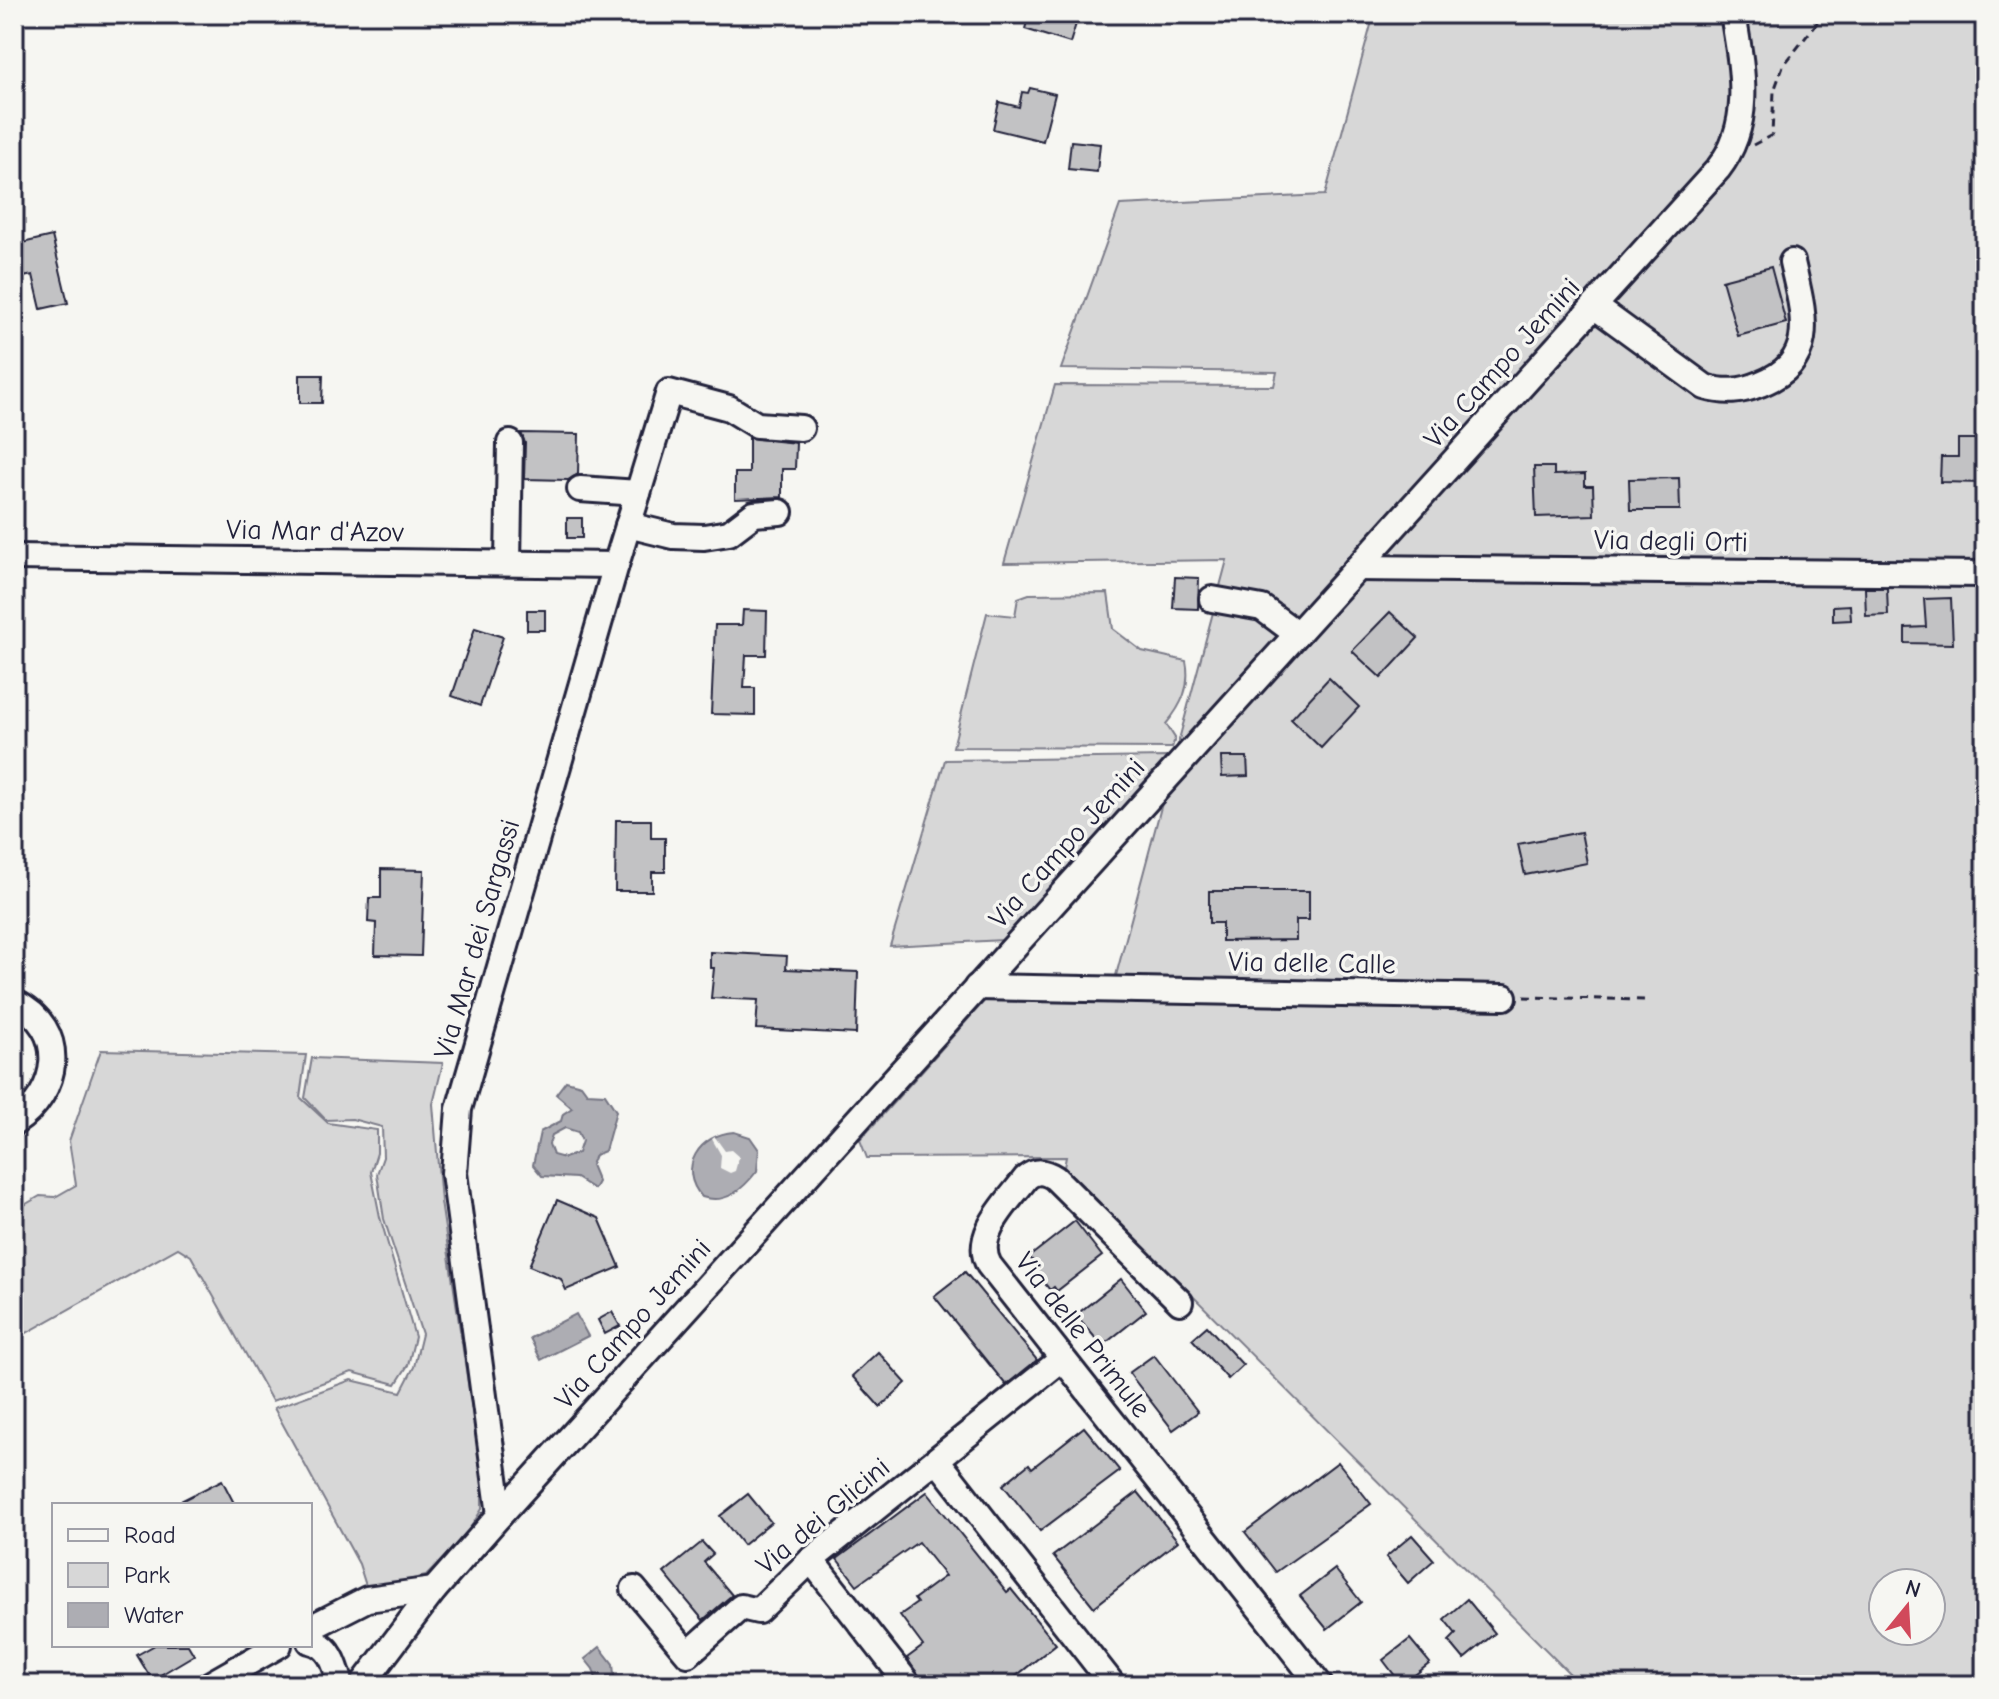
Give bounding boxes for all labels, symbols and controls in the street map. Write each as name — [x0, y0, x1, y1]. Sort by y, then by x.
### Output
street label: Via Campo Jemini — [1417, 272, 1587, 454]
street label: Via Mar d'Azov — [226, 513, 404, 549]
street label: Via degli Orti — [1594, 524, 1748, 558]
street label: Via Campo Jemini — [982, 752, 1152, 934]
street label: Via Mar dei Sargassi — [428, 816, 526, 1062]
street label: Via delle Calle — [1228, 946, 1396, 980]
street label: Via Campo Jemini — [548, 1233, 718, 1415]
street label: Via delle Primule — [1009, 1246, 1157, 1424]
street label: Via dei Glicini — [750, 1451, 896, 1581]
legend — [52, 1503, 312, 1647]
text: Road — [124, 1521, 176, 1549]
text: Park — [124, 1561, 170, 1589]
north arrow — [1867, 1567, 1947, 1647]
text: N — [1902, 1574, 1924, 1604]
text: Water — [124, 1601, 184, 1629]

